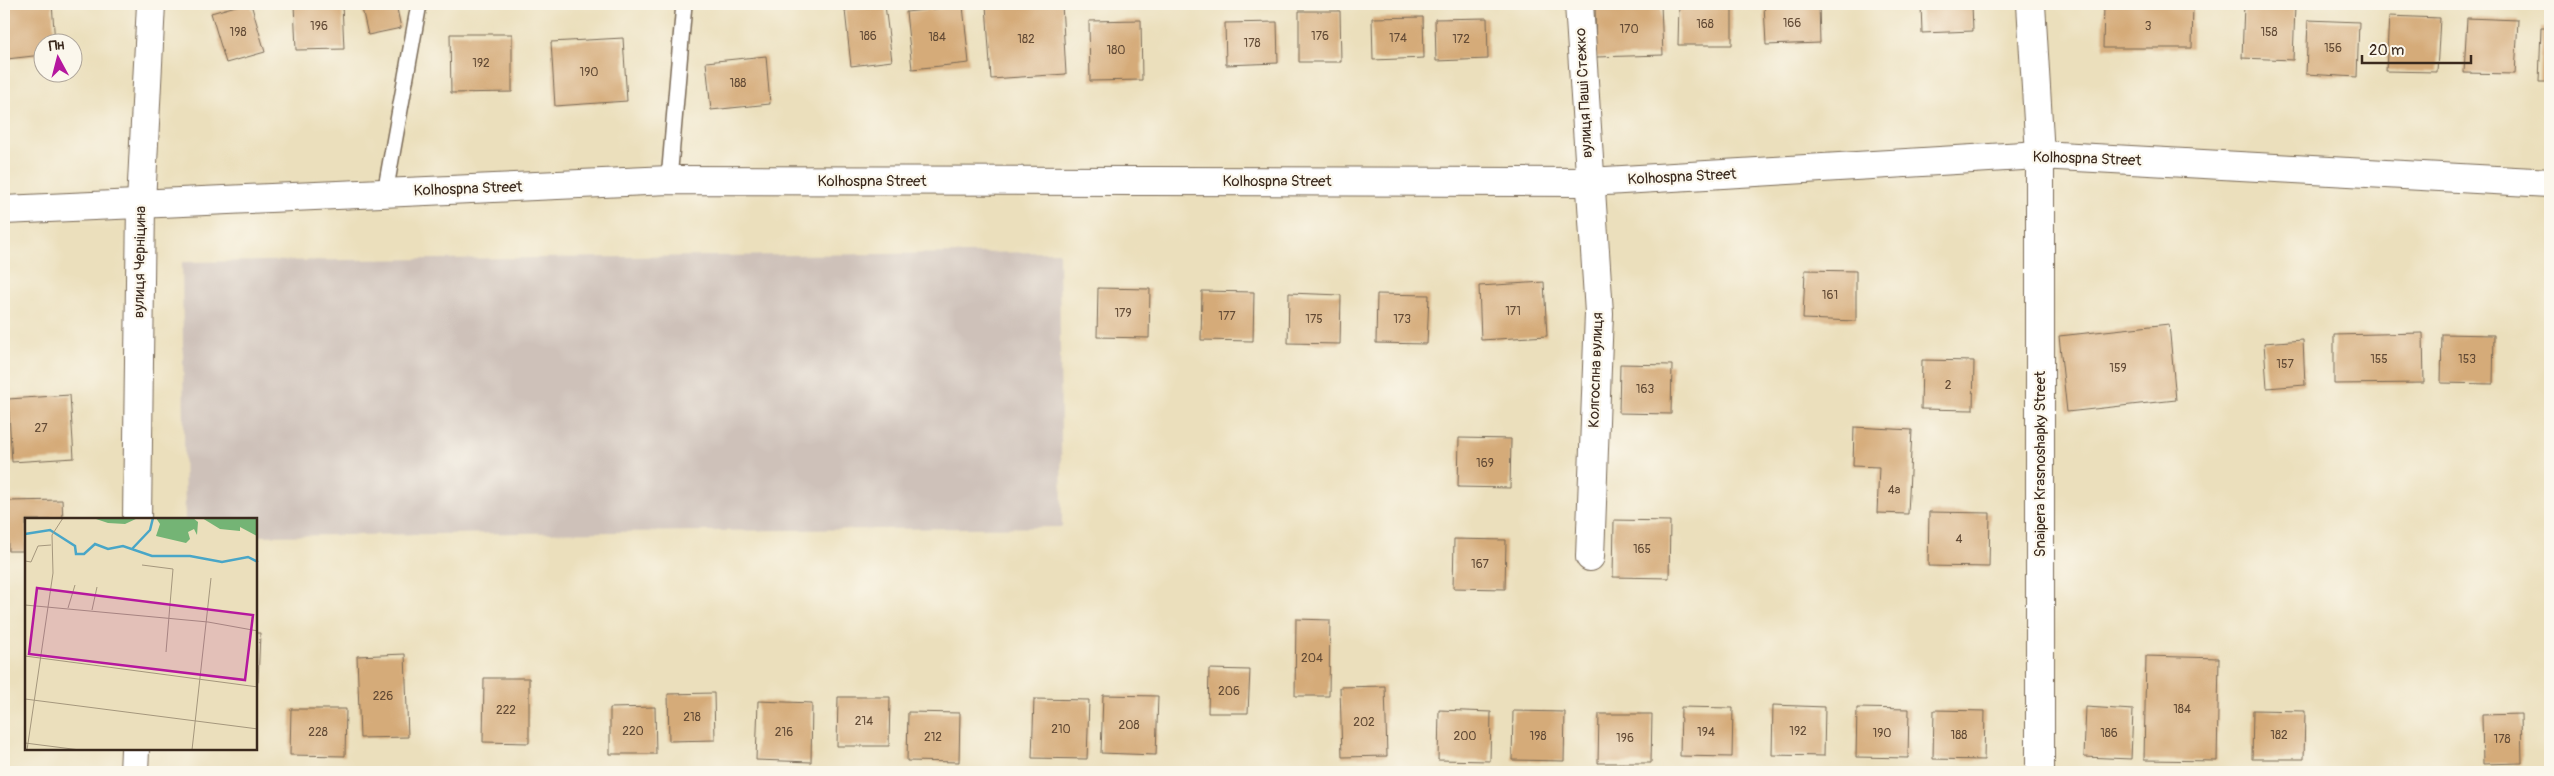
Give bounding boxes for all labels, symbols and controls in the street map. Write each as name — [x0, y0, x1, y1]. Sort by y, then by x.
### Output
house number: 166 — [1783, 16, 1801, 31]
house number: 168 — [1696, 17, 1714, 32]
house number: 196 — [310, 19, 328, 34]
house number: 3 — [2145, 19, 2152, 34]
house number: 170 — [1619, 22, 1639, 37]
house number: 198 — [230, 25, 246, 40]
house number: 158 — [2260, 25, 2278, 40]
street label: вулиця Паші Стежко — [1571, 28, 1597, 158]
house number: 186 — [859, 29, 877, 44]
house number: 176 — [1311, 29, 1329, 44]
house number: 184 — [928, 30, 946, 45]
house number: 174 — [1389, 31, 1407, 46]
north arrow — [32, 32, 82, 82]
house number: 182 — [1017, 32, 1035, 47]
house number: 172 — [1452, 32, 1470, 47]
scale bar — [2362, 32, 2470, 64]
text: Пн — [48, 36, 65, 55]
house number: 178 — [1243, 36, 1261, 51]
house number: 156 — [2324, 41, 2342, 56]
text: 20 m — [2369, 41, 2404, 60]
house number: 180 — [1107, 43, 1125, 58]
house number: 192 — [472, 56, 490, 71]
house number: 190 — [579, 65, 599, 80]
house number: 188 — [730, 76, 746, 91]
street label: Kolhospna Street — [2032, 148, 2143, 170]
street label: Kolhospna Street — [1627, 165, 1738, 189]
street label: Kolhospna Street — [818, 172, 927, 191]
street label: Kolhospna Street — [1223, 172, 1332, 191]
street label: Kolhospna Street — [413, 178, 524, 200]
street label: вулиця Черніцина — [130, 206, 150, 318]
house number: 161 — [1822, 288, 1838, 303]
house number: 171 — [1505, 304, 1521, 319]
house number: 179 — [1114, 306, 1132, 321]
house number: 177 — [1218, 309, 1236, 324]
house number: 175 — [1305, 312, 1323, 327]
house number: 173 — [1393, 312, 1411, 327]
street label: Колгоспна вулиця — [1584, 312, 1608, 428]
house number: 155 — [2370, 352, 2388, 367]
house number: 153 — [2458, 352, 2476, 367]
house number: 157 — [2276, 357, 2294, 372]
house number: 159 — [2109, 361, 2127, 376]
street label: Snaipera Krasnoshapky Street — [2031, 370, 2050, 557]
house number: 2 — [1945, 378, 1952, 393]
house number: 163 — [1636, 382, 1654, 397]
house number: 27 — [34, 421, 48, 436]
house number: 169 — [1476, 456, 1494, 471]
house number: 4а — [1888, 483, 1901, 498]
inset map — [25, 518, 258, 751]
house number: 4 — [1956, 532, 1963, 547]
house number: 165 — [1633, 542, 1651, 557]
house number: 167 — [1471, 557, 1490, 572]
house number: 204 — [1301, 651, 1323, 666]
house number: 206 — [1218, 684, 1240, 699]
house number: 226 — [373, 689, 393, 704]
house number: 184 — [2173, 702, 2191, 717]
house number: 222 — [496, 703, 516, 718]
house number: 218 — [683, 710, 701, 725]
house number: 214 — [855, 714, 873, 729]
house number: 202 — [1353, 715, 1375, 730]
house number: 208 — [1119, 718, 1139, 733]
house number: 210 — [1051, 722, 1071, 737]
house number: 220 — [622, 724, 644, 739]
house number: 192 — [1789, 724, 1807, 739]
house number: 228 — [308, 725, 328, 740]
house number: 216 — [775, 725, 793, 740]
house number: 194 — [1697, 725, 1715, 740]
house number: 190 — [1872, 726, 1892, 741]
house number: 186 — [2100, 726, 2118, 741]
house number: 188 — [1951, 728, 1967, 743]
house number: 182 — [2270, 728, 2288, 743]
house number: 200 — [1453, 729, 1477, 744]
house number: 198 — [1530, 729, 1546, 744]
house number: 212 — [924, 730, 942, 745]
house number: 196 — [1616, 731, 1634, 746]
house number: 178 — [2493, 732, 2511, 747]

